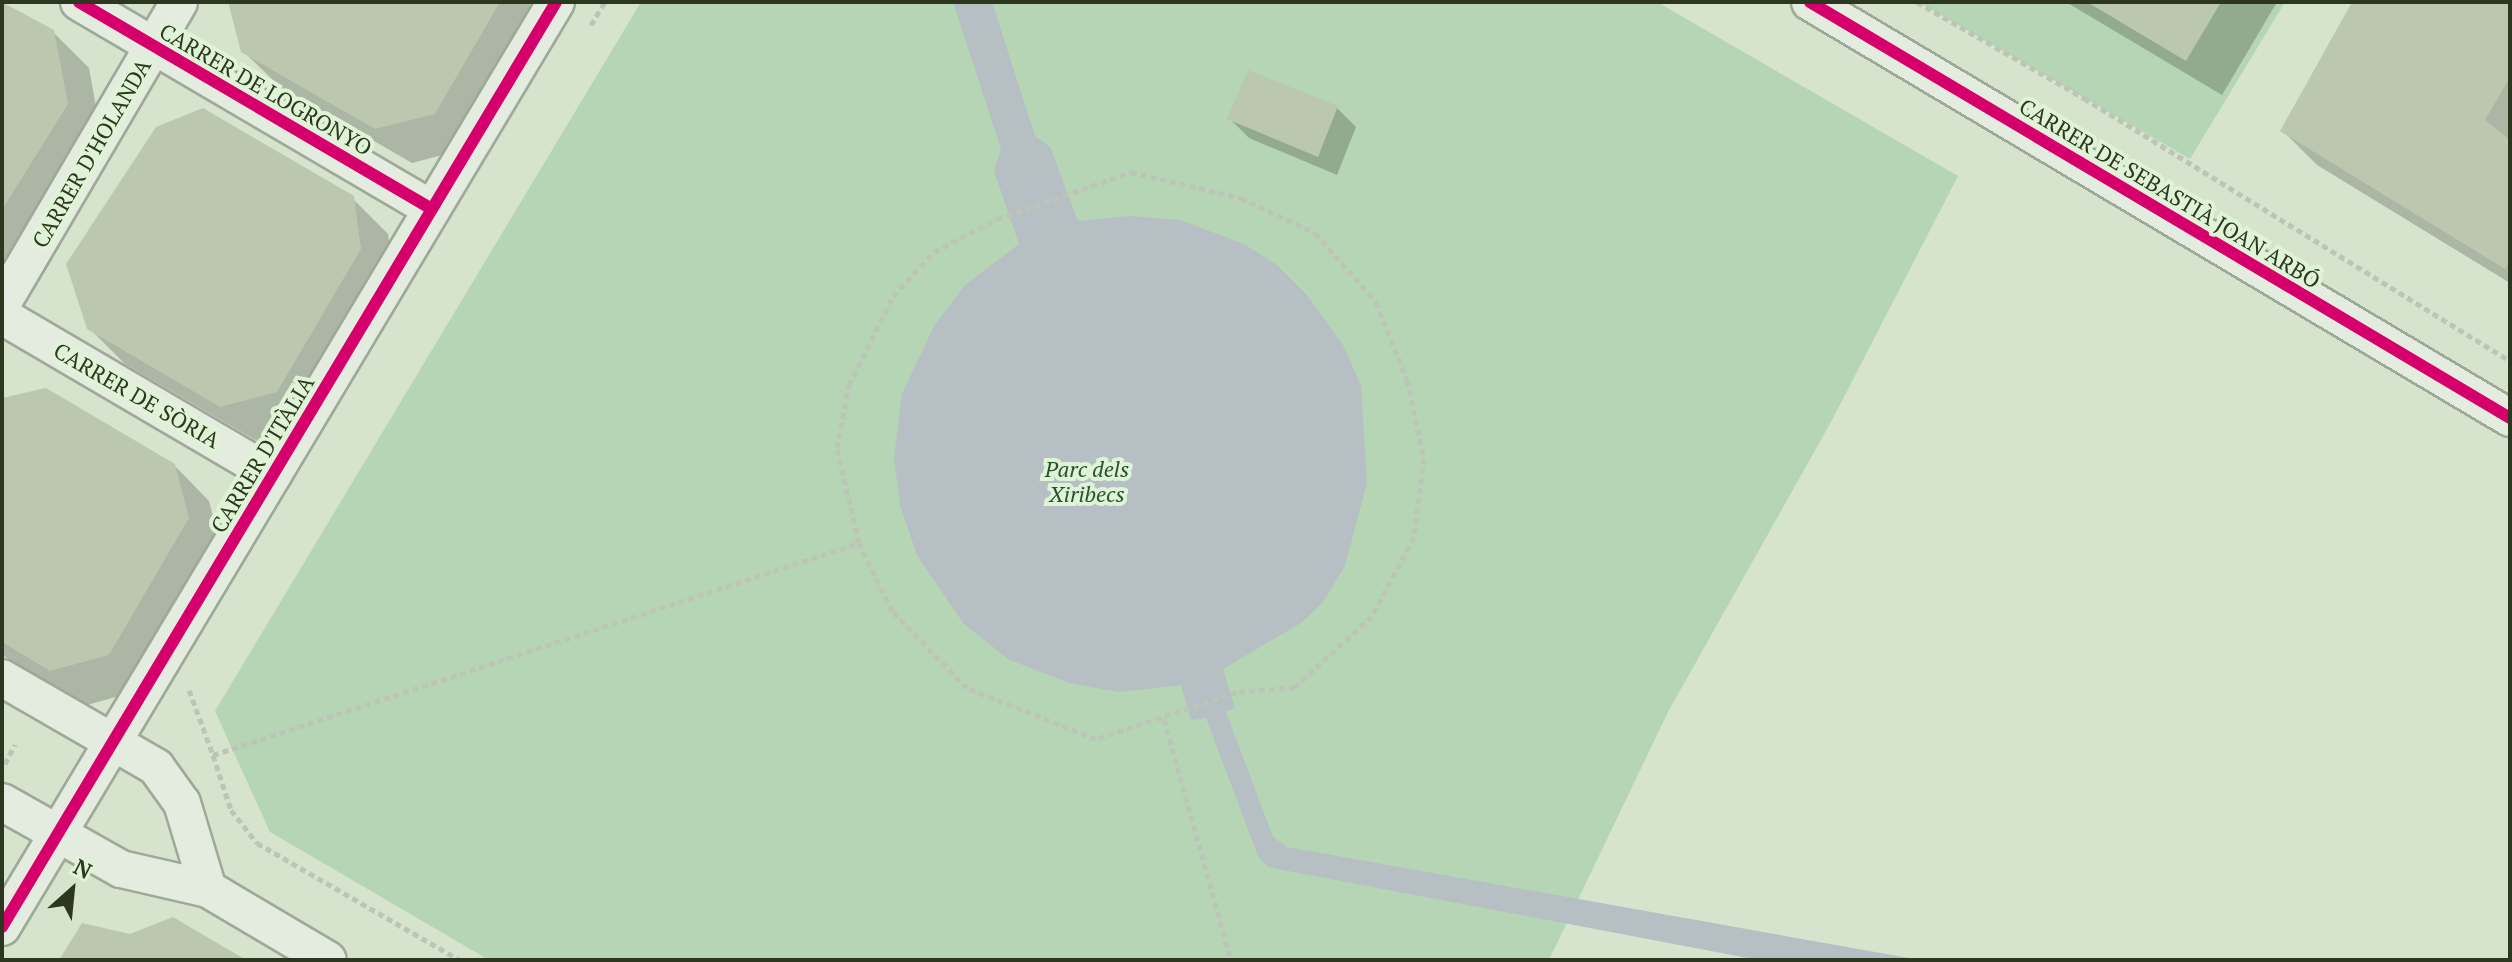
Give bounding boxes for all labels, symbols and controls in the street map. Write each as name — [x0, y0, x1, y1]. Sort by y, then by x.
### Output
street label: CARRER DE LOGRONYO — [155, 17, 377, 161]
street label: CARRER D'HOLANDA — [26, 54, 156, 252]
street label: CARRER DE SEBASTIÀ JOAN ARBÓ — [2014, 92, 2326, 294]
street label: CARRER DE SÒRIA — [49, 337, 225, 453]
street label: CARRER D'ITÀLIA — [205, 371, 319, 537]
park label: Parc dels Xiribecs — [1045, 455, 1129, 506]
north arrow — [32, 850, 112, 930]
text: N — [69, 851, 97, 885]

